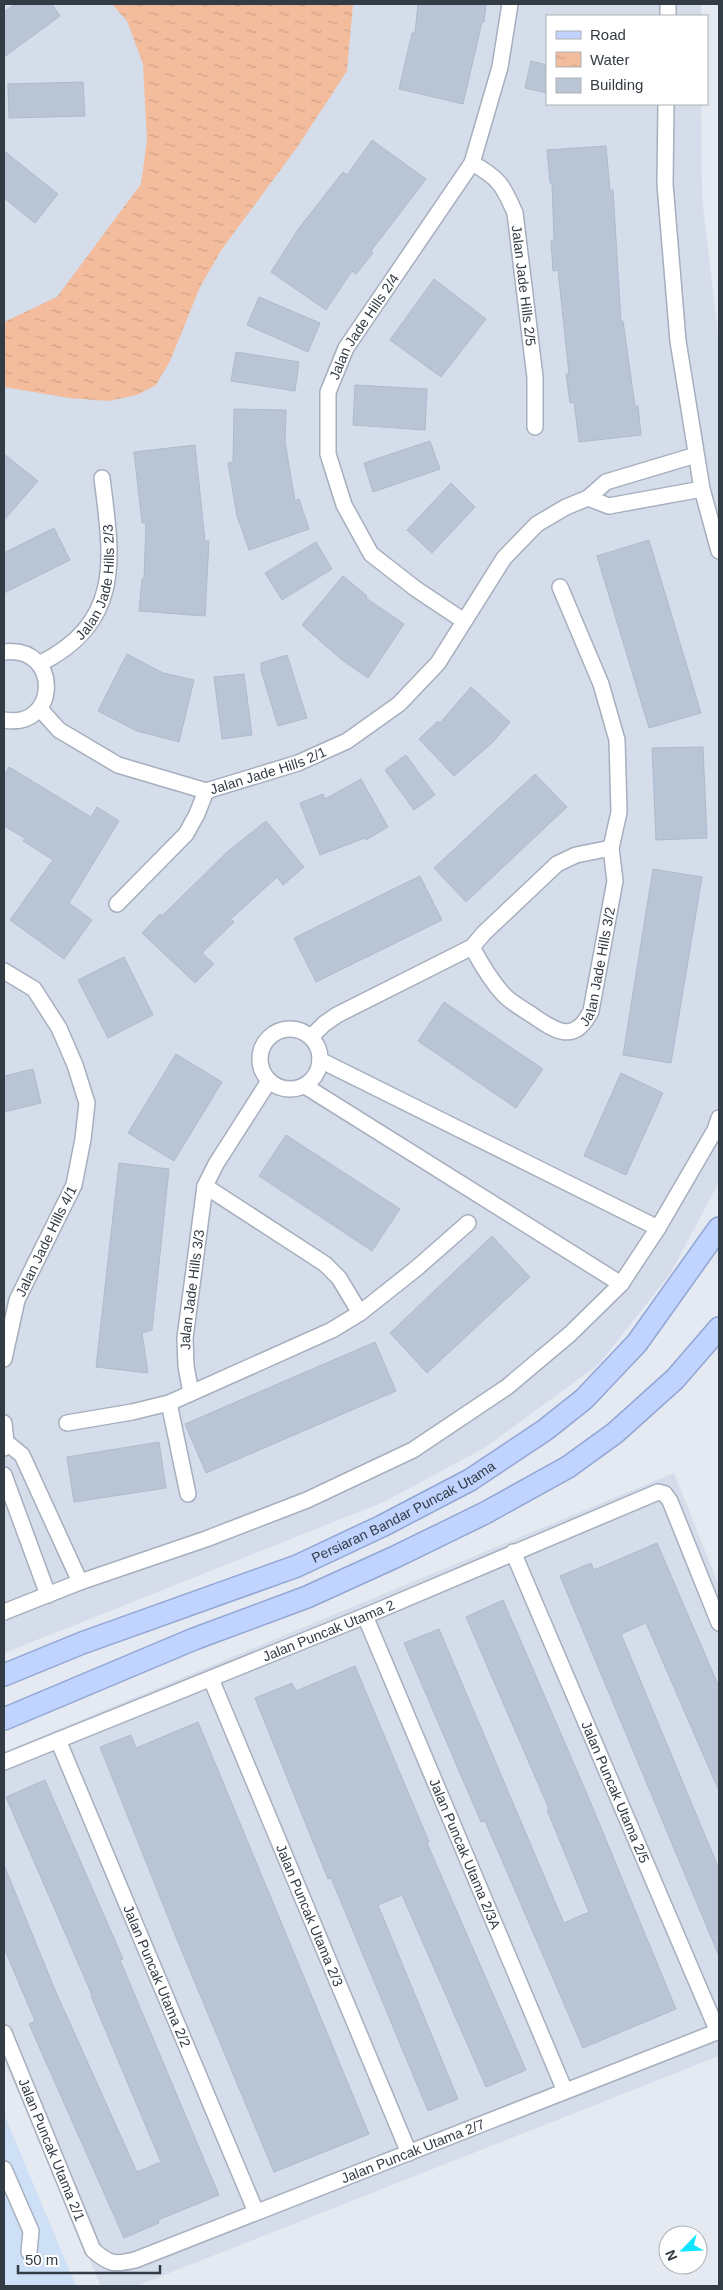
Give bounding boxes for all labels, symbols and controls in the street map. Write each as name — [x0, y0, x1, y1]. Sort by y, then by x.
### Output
legend — [546, 15, 708, 105]
text: Road — [590, 26, 626, 43]
text: Water — [590, 51, 629, 68]
text: Building — [590, 76, 643, 93]
street label: Jalan Jade Hills 2/5 — [509, 224, 539, 347]
street label: Jalan Jade Hills 2/4 — [326, 270, 402, 382]
street label: Jalan Jade Hills 2/3 — [72, 523, 117, 643]
street label: Jalan Jade Hills 2/1 — [208, 743, 329, 797]
street label: Jalan Jade Hills 3/2 — [576, 905, 618, 1029]
street label: Jalan Jade Hills 4/1 — [12, 1183, 80, 1299]
street label: Jalan Jade Hills 3/3 — [177, 1228, 207, 1351]
street label: Persiaran Bandar Puncak Utama — [309, 1457, 498, 1566]
street label: Jalan Puncak Utama 2 — [260, 1596, 397, 1665]
street label: Jalan Puncak Utama 2/5 — [578, 1719, 653, 1866]
street label: Jalan Puncak Utama 2/3A — [426, 1776, 504, 1932]
street label: Jalan Puncak Utama 2/3 — [273, 1842, 347, 1989]
street label: Jalan Puncak Utama 2/2 — [120, 1903, 194, 2050]
street label: Jalan Puncak Utama 2/1 — [15, 2076, 88, 2223]
street label: Jalan Puncak Utama 2/7 — [339, 2116, 487, 2186]
north arrow — [658, 2225, 708, 2275]
scale bar — [18, 2242, 160, 2274]
text: N — [662, 2247, 680, 2263]
text: 50 m — [25, 2251, 58, 2268]

